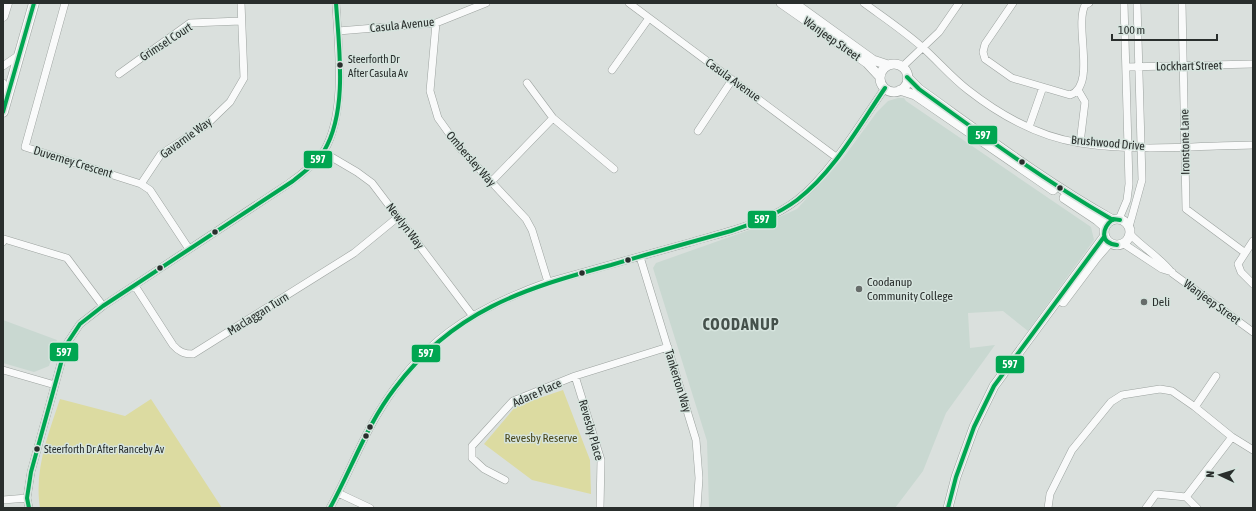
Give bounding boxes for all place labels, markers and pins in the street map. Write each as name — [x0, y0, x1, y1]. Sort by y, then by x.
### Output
place label: Steerforth Dr After Casula Av — [348, 53, 408, 79]
marker: Steerforth Dr After Casula Av — [335, 60, 345, 70]
unlabelled marker — [1017, 157, 1027, 167]
unlabelled marker — [1055, 183, 1065, 193]
unlabelled marker — [210, 227, 220, 237]
unlabelled marker — [623, 255, 633, 265]
unlabelled marker — [155, 263, 165, 273]
unlabelled marker — [577, 268, 587, 278]
place label: Coodanup Community College — [867, 275, 953, 303]
marker: Coodanup Community College — [854, 284, 864, 294]
place label: Deli — [1152, 295, 1170, 309]
marker: Deli — [1139, 297, 1149, 307]
unlabelled marker — [365, 422, 375, 432]
unlabelled marker — [361, 431, 371, 441]
place label: Steerforth Dr After Ranceby Av — [44, 443, 165, 455]
marker: Steerforth Dr After Ranceby Av — [32, 444, 42, 454]

